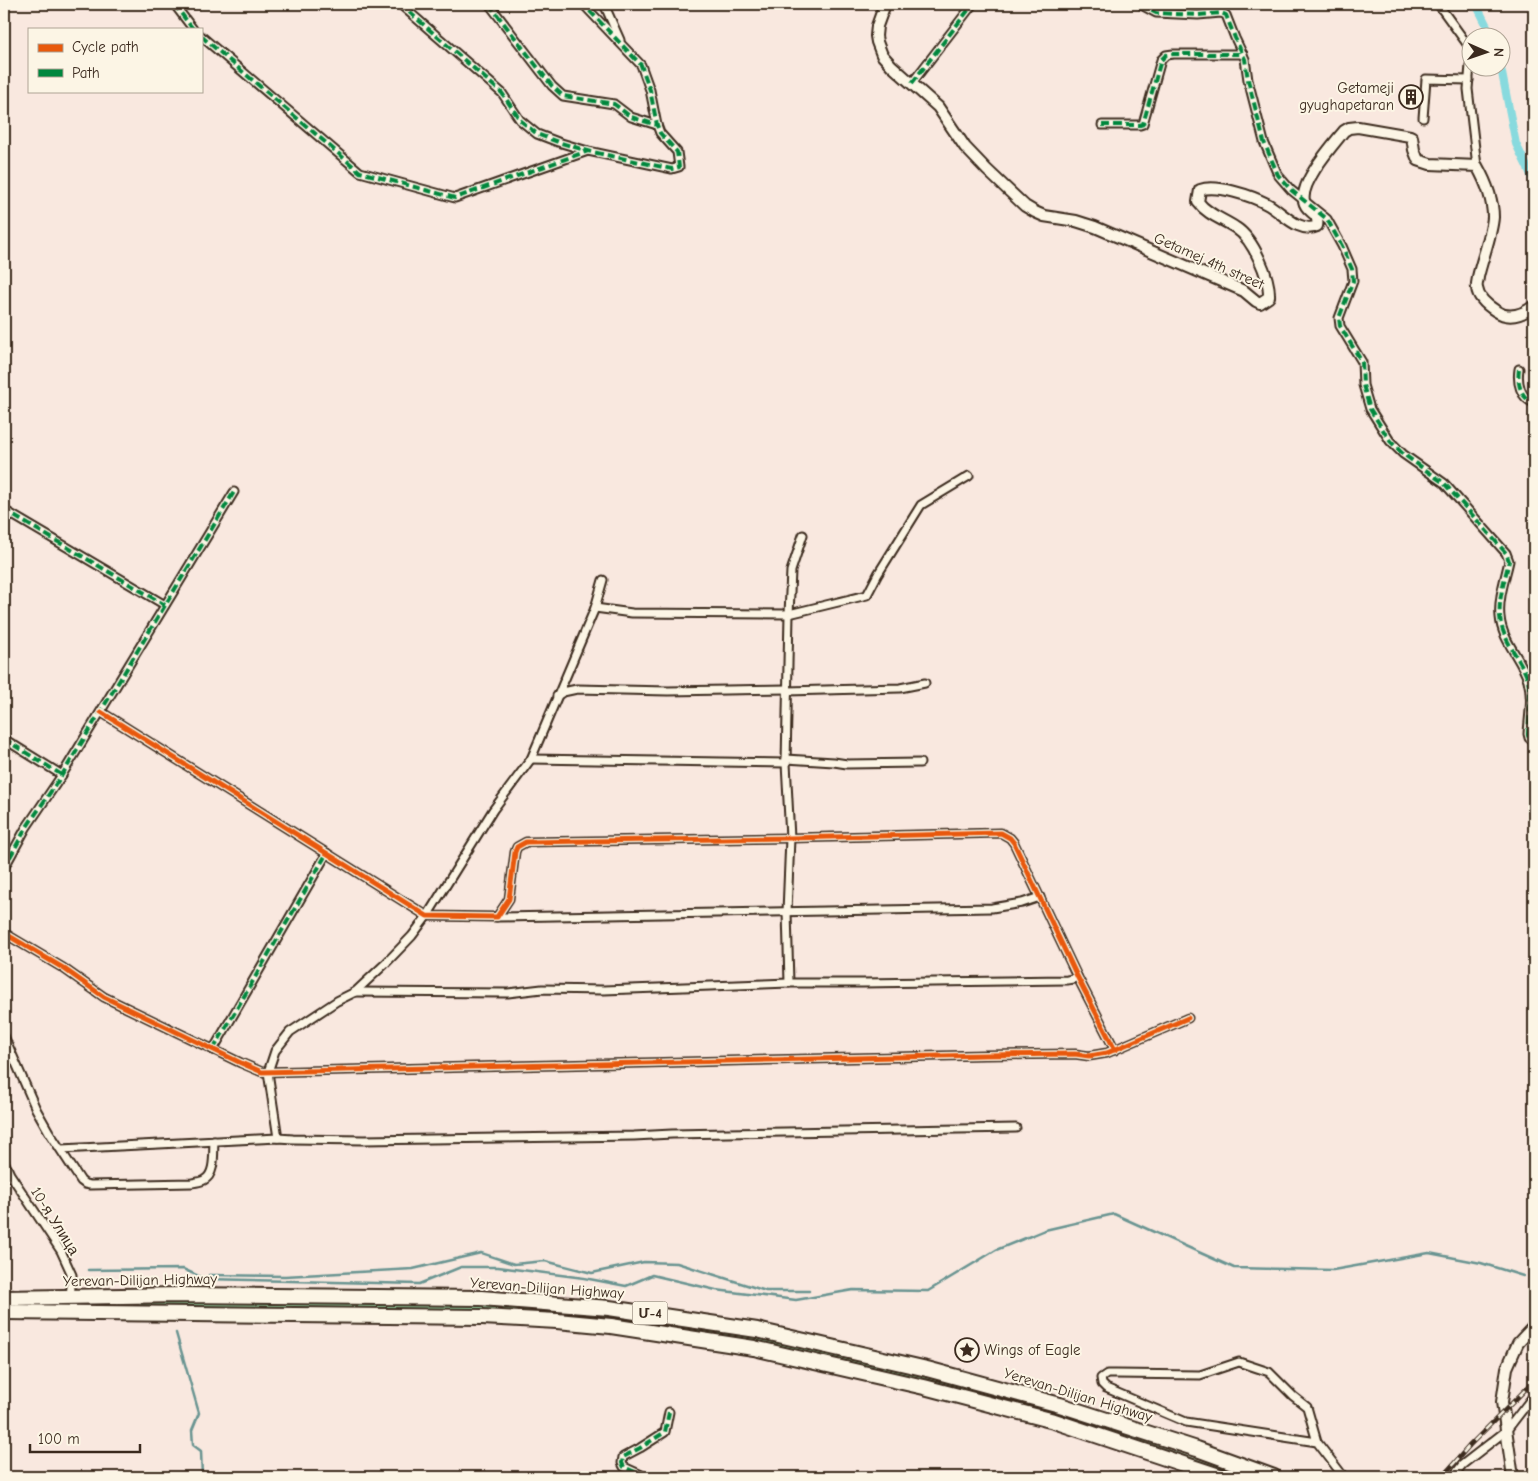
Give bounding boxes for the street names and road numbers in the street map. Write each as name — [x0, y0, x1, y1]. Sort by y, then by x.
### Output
street label: Getamej 4th street — [1151, 229, 1267, 294]
street label: 10-я Улица — [27, 1184, 83, 1259]
street label: Yerevan-Dilijan Highway — [63, 1270, 218, 1290]
street label: Yerevan-Dilijan Highway — [469, 1274, 625, 1302]
road number: Մ-4 — [632, 1302, 668, 1325]
street label: Yerevan-Dilijan Highway — [1002, 1364, 1155, 1426]

